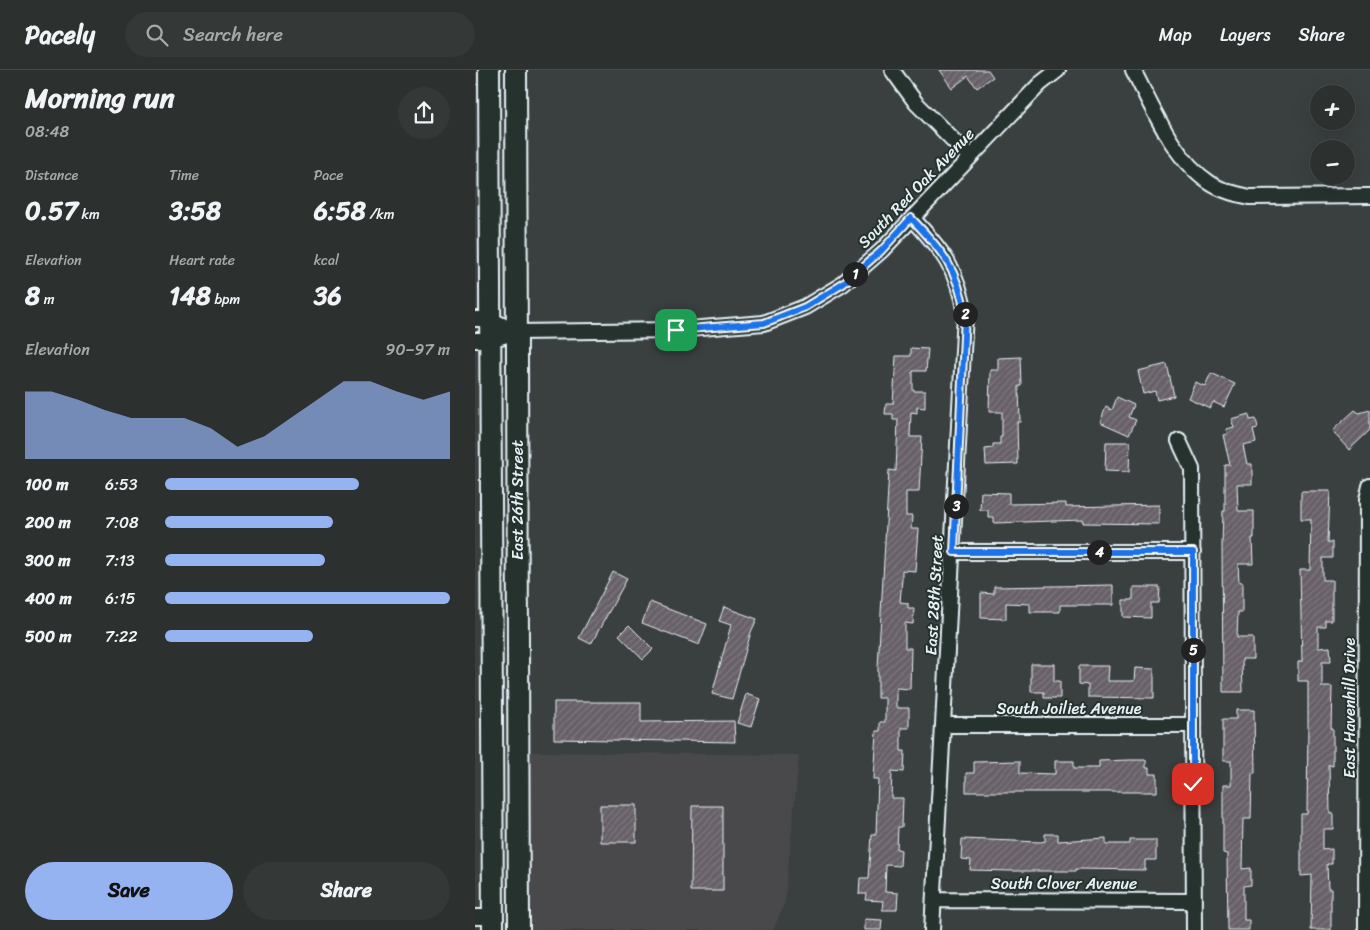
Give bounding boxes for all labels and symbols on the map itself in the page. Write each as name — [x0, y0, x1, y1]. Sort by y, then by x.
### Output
street label: South Red Oak Avenue — [850, 121, 982, 255]
pin: 1 — [843, 262, 867, 286]
pin: 2 — [953, 302, 977, 326]
pin — [655, 309, 697, 351]
street label: East 26th Street — [503, 440, 532, 560]
pin: 3 — [943, 494, 969, 518]
street label: East 28th Street — [916, 534, 952, 656]
pin: 4 — [1087, 540, 1111, 564]
pin: 5 — [1181, 638, 1205, 662]
street label: East Havenhill Drive — [1335, 638, 1364, 778]
street label: South Joiliet Avenue — [996, 694, 1142, 723]
pin — [1172, 763, 1214, 805]
street label: South Clover Avenue — [991, 869, 1137, 898]

